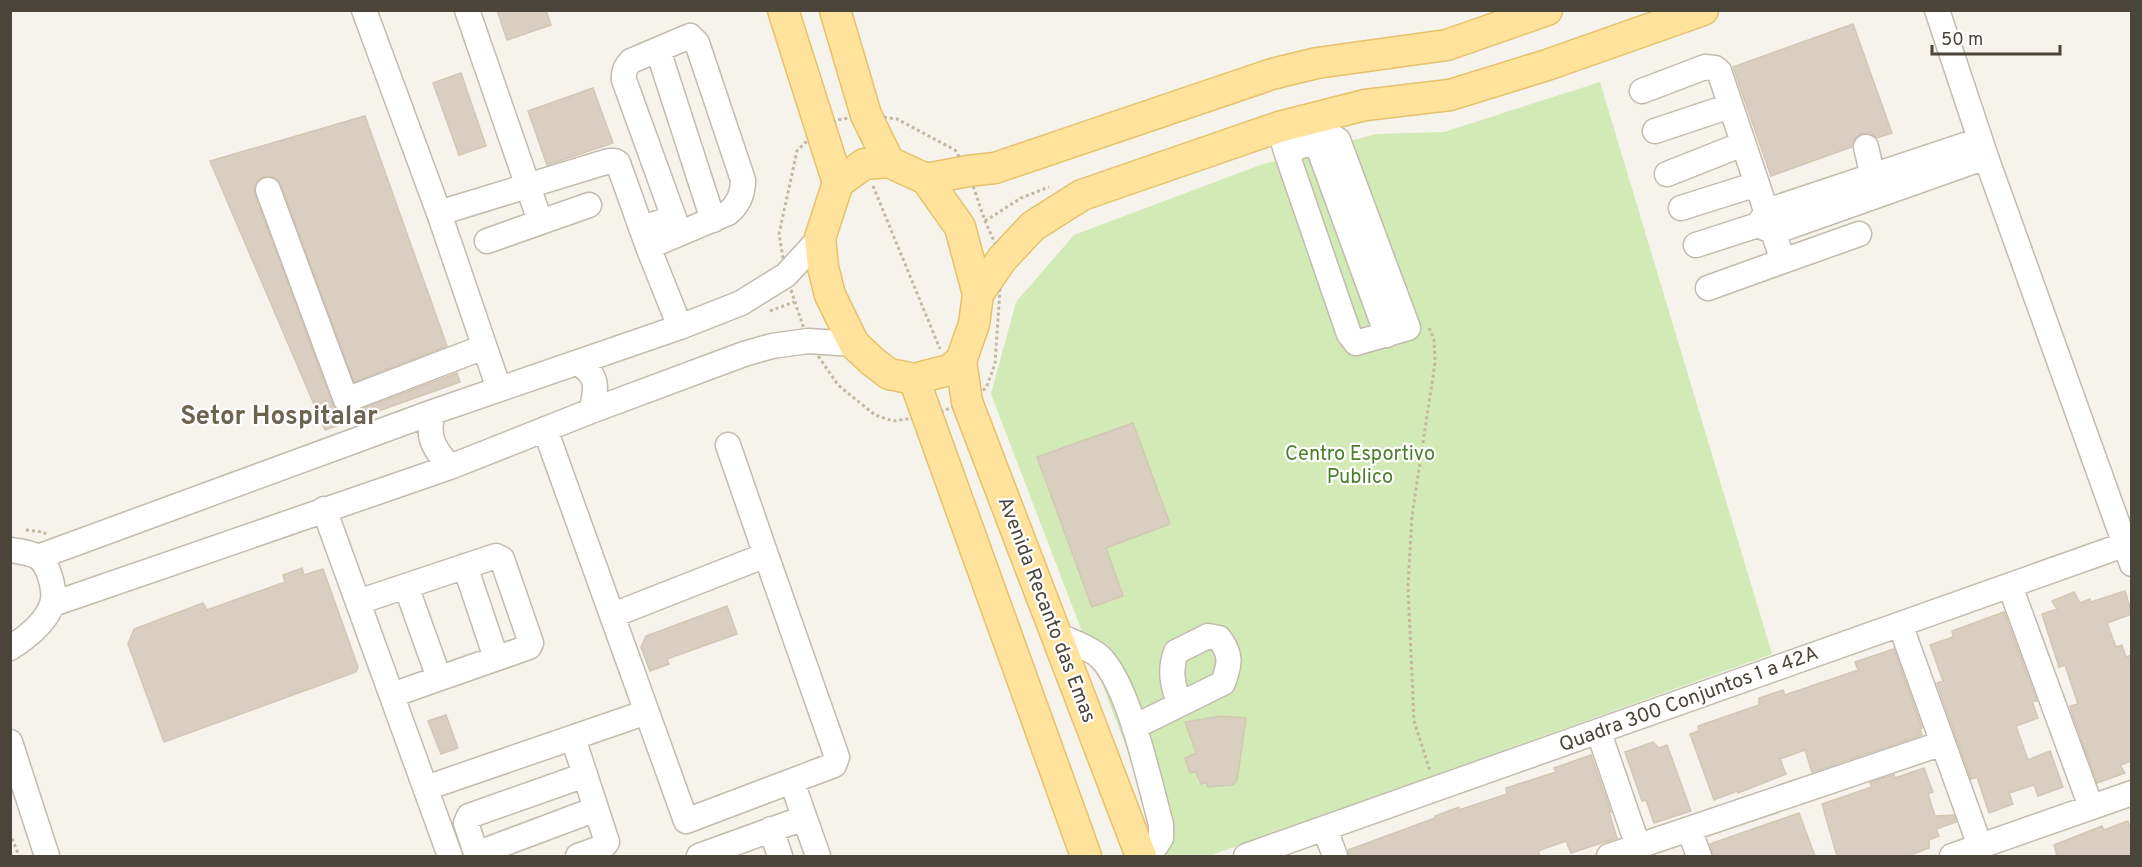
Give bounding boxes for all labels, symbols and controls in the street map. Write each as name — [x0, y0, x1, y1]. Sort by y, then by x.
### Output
scale bar — [1932, 18, 2060, 56]
text: 50 m — [1941, 29, 1983, 52]
district label: Setor Hospitalar — [180, 401, 378, 434]
park label: Centro Esportivo Publico — [1285, 442, 1435, 491]
street label: Avenida Recanto das Emas — [991, 493, 1101, 727]
street label: Quadra 300 Conjuntos 1 a 42A — [1556, 641, 1822, 759]

